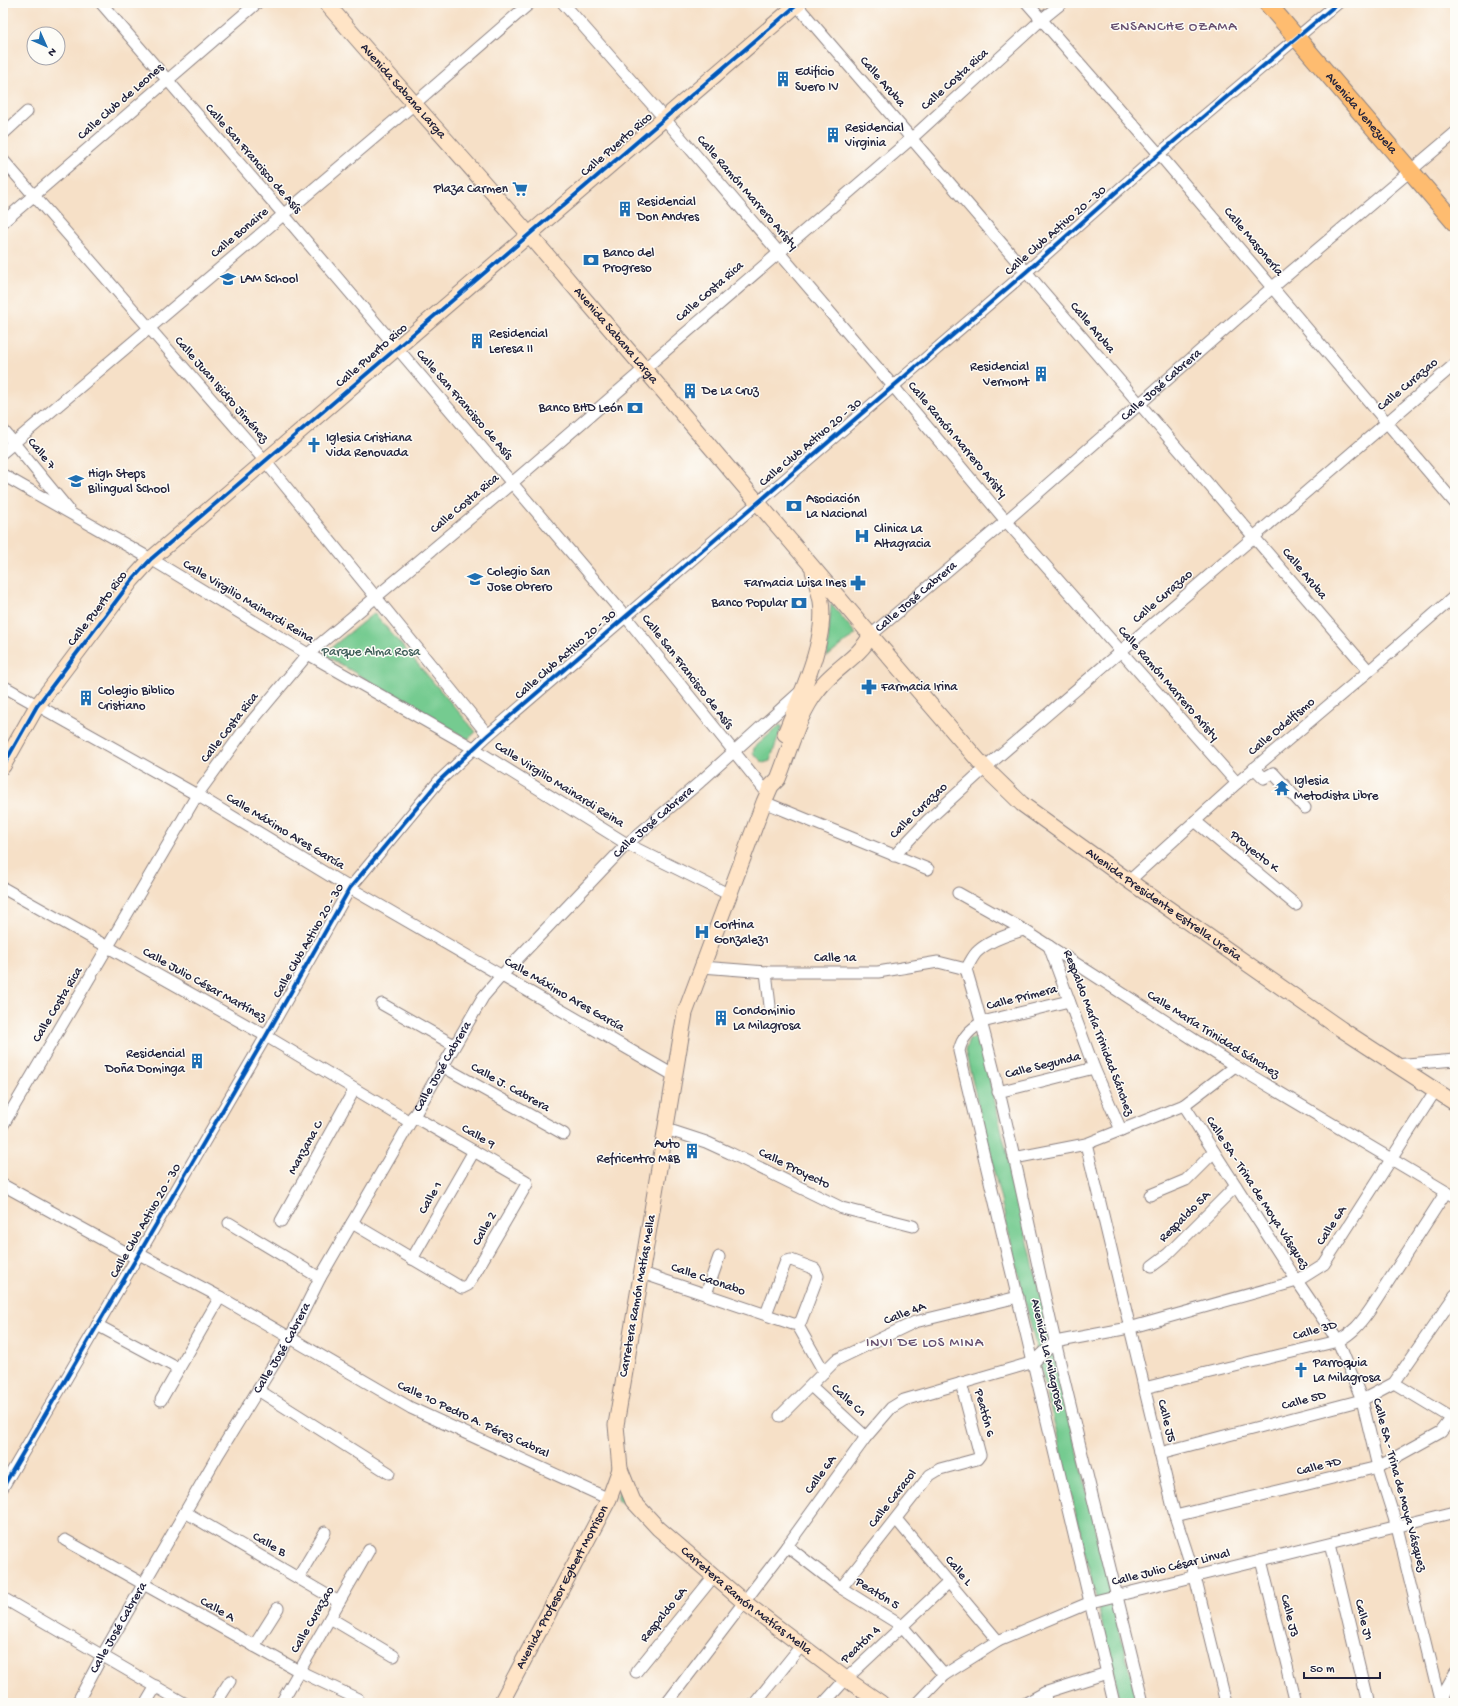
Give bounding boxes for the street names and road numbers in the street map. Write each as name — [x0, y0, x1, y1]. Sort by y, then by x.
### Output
street label: Avenida Sabana Larga — [357, 40, 450, 142]
street label: Calle Costa Rica — [918, 45, 992, 114]
street label: Calle Aruba — [856, 54, 909, 111]
street label: Calle Club de Leones — [75, 60, 168, 143]
street label: Avenida Venezuela — [1322, 69, 1401, 158]
street label: Calle San Francisco de Asís — [201, 101, 306, 218]
street label: Calle Puerto Rico — [578, 110, 656, 180]
street label: Calle Ramón Marrero Aristy — [693, 133, 801, 254]
street label: Calle Club Activo 20 - 30 — [1002, 182, 1110, 279]
street label: Calle Bonaire — [208, 204, 272, 261]
street label: Calle Masonería — [1220, 205, 1287, 280]
street label: Calle Costa Rica — [673, 258, 748, 326]
street label: Avenida Sabana Larga — [570, 284, 662, 387]
street label: Calle Aruba — [1066, 299, 1118, 357]
street label: Calle Puerto Rico — [333, 321, 411, 391]
street label: Calle Juan Isidro Jiménez — [171, 334, 272, 447]
street label: Calle José Cabrera — [1118, 345, 1205, 424]
street label: Calle San Francisco de Asís — [412, 347, 517, 464]
street label: Calle Curazao — [1375, 355, 1442, 415]
street label: Calle Ramón Marrero Aristy — [904, 379, 1010, 502]
street label: Calle Club Activo 20 - 30 — [757, 395, 866, 490]
street label: Calle 7 — [24, 435, 59, 474]
street label: Calle Costa Rica — [428, 470, 503, 537]
street label: Calle Aruba — [1278, 545, 1330, 603]
street label: Calle Virgilio Mainardi Reina — [180, 557, 317, 648]
street label: Calle José Cabrera — [872, 558, 961, 636]
street label: Calle Curazao — [1130, 567, 1196, 627]
street label: Calle Puerto Rico — [65, 568, 131, 650]
street label: Calle Club Activo 20 - 30 — [512, 606, 620, 703]
street label: Calle San Francisco de Asís — [638, 612, 737, 733]
street label: Calle Ramón Marrero Aristy — [1114, 624, 1222, 745]
street label: Calle Costa Rica — [198, 689, 263, 766]
street label: Calle Odelfismo — [1246, 695, 1319, 759]
street label: Calle Virgilio Mainardi Reina — [491, 739, 627, 832]
street label: Calle Curazao — [887, 780, 951, 842]
street label: Calle José Cabrera — [610, 782, 698, 861]
street label: Calle Máximo Ares García — [223, 791, 348, 874]
street label: Proyecto K — [1226, 827, 1283, 877]
street label: Avenida Presidente Estrella Ureña — [1083, 845, 1245, 965]
street label: Calle Club Activo 20 - 30 — [270, 881, 348, 1001]
street label: Calle Julio César Martínez — [139, 945, 270, 1026]
street label: Respaldo María Trinidad Sánchez — [1059, 948, 1137, 1119]
street label: Calle 1a — [814, 951, 857, 966]
street label: Calle Máximo Ares García — [501, 954, 627, 1036]
street label: Calle Costa Rica — [30, 964, 87, 1045]
street label: Calle Primera — [985, 982, 1060, 1014]
street label: Calle María Trinidad Sánchez — [1144, 988, 1283, 1083]
street label: Calle José Cabrera — [410, 1018, 475, 1115]
street label: Calle Segunda — [1004, 1049, 1083, 1083]
street label: Calle J. Cabrera — [468, 1060, 553, 1116]
street label: Calle 5A - Trina de Moya Vásquez — [1202, 1114, 1313, 1273]
street label: Manzana C — [285, 1118, 327, 1177]
street label: Calle 9 — [459, 1121, 498, 1153]
street label: Calle Proyecto — [756, 1145, 833, 1193]
street label: Calle Club Activo 20 - 30 — [107, 1161, 185, 1281]
street label: Calle 1 — [416, 1179, 446, 1217]
street label: Respaldo 5A — [1156, 1187, 1215, 1246]
street label: Calle 6A — [1314, 1202, 1351, 1249]
street label: Calle 2 — [469, 1209, 501, 1248]
street label: Carretera Ramón Matías Mella — [616, 1213, 660, 1378]
street label: Calle Caonabo — [669, 1260, 747, 1300]
street label: Avenida La Milagrosa — [1027, 1297, 1067, 1413]
street label: Calle 4A — [882, 1299, 929, 1329]
street label: Calle José Cabrera — [250, 1300, 314, 1396]
street label: Calle 3D — [1291, 1317, 1339, 1344]
street label: Calle 10 Pedro A. Pérez Cabral — [395, 1378, 552, 1462]
street label: Calle C1 — [827, 1381, 869, 1421]
street label: Peatón 6 — [970, 1386, 998, 1439]
street label: Calle 5D — [1280, 1388, 1328, 1414]
street label: Calle 5A - Trina de Moya Vásquez — [1369, 1397, 1430, 1575]
street label: Calle J5 — [1153, 1398, 1179, 1444]
street label: Calle 6A — [802, 1452, 841, 1497]
street label: Calle 7D — [1295, 1454, 1343, 1480]
street label: Calle Caracol — [866, 1467, 921, 1531]
street label: Avenida Profesor Egbert Morrison — [513, 1502, 612, 1672]
street label: Calle B — [249, 1529, 289, 1561]
street label: Carretera Ramón Matías Mella — [677, 1543, 816, 1659]
street label: Calle Julio César Linval — [1110, 1546, 1232, 1590]
street label: Calle L — [941, 1553, 976, 1590]
street label: Peatón 5 — [851, 1574, 902, 1613]
street label: Calle José Cabrera — [87, 1579, 151, 1676]
street label: Respaldo 6A — [637, 1583, 692, 1646]
street label: Calle Curazao — [288, 1584, 338, 1656]
street label: Calle J3 — [1276, 1593, 1302, 1639]
street label: Calle A — [197, 1594, 238, 1626]
street label: Calle J1 — [1351, 1598, 1375, 1642]
street label: Peatón 4 — [837, 1623, 884, 1668]

